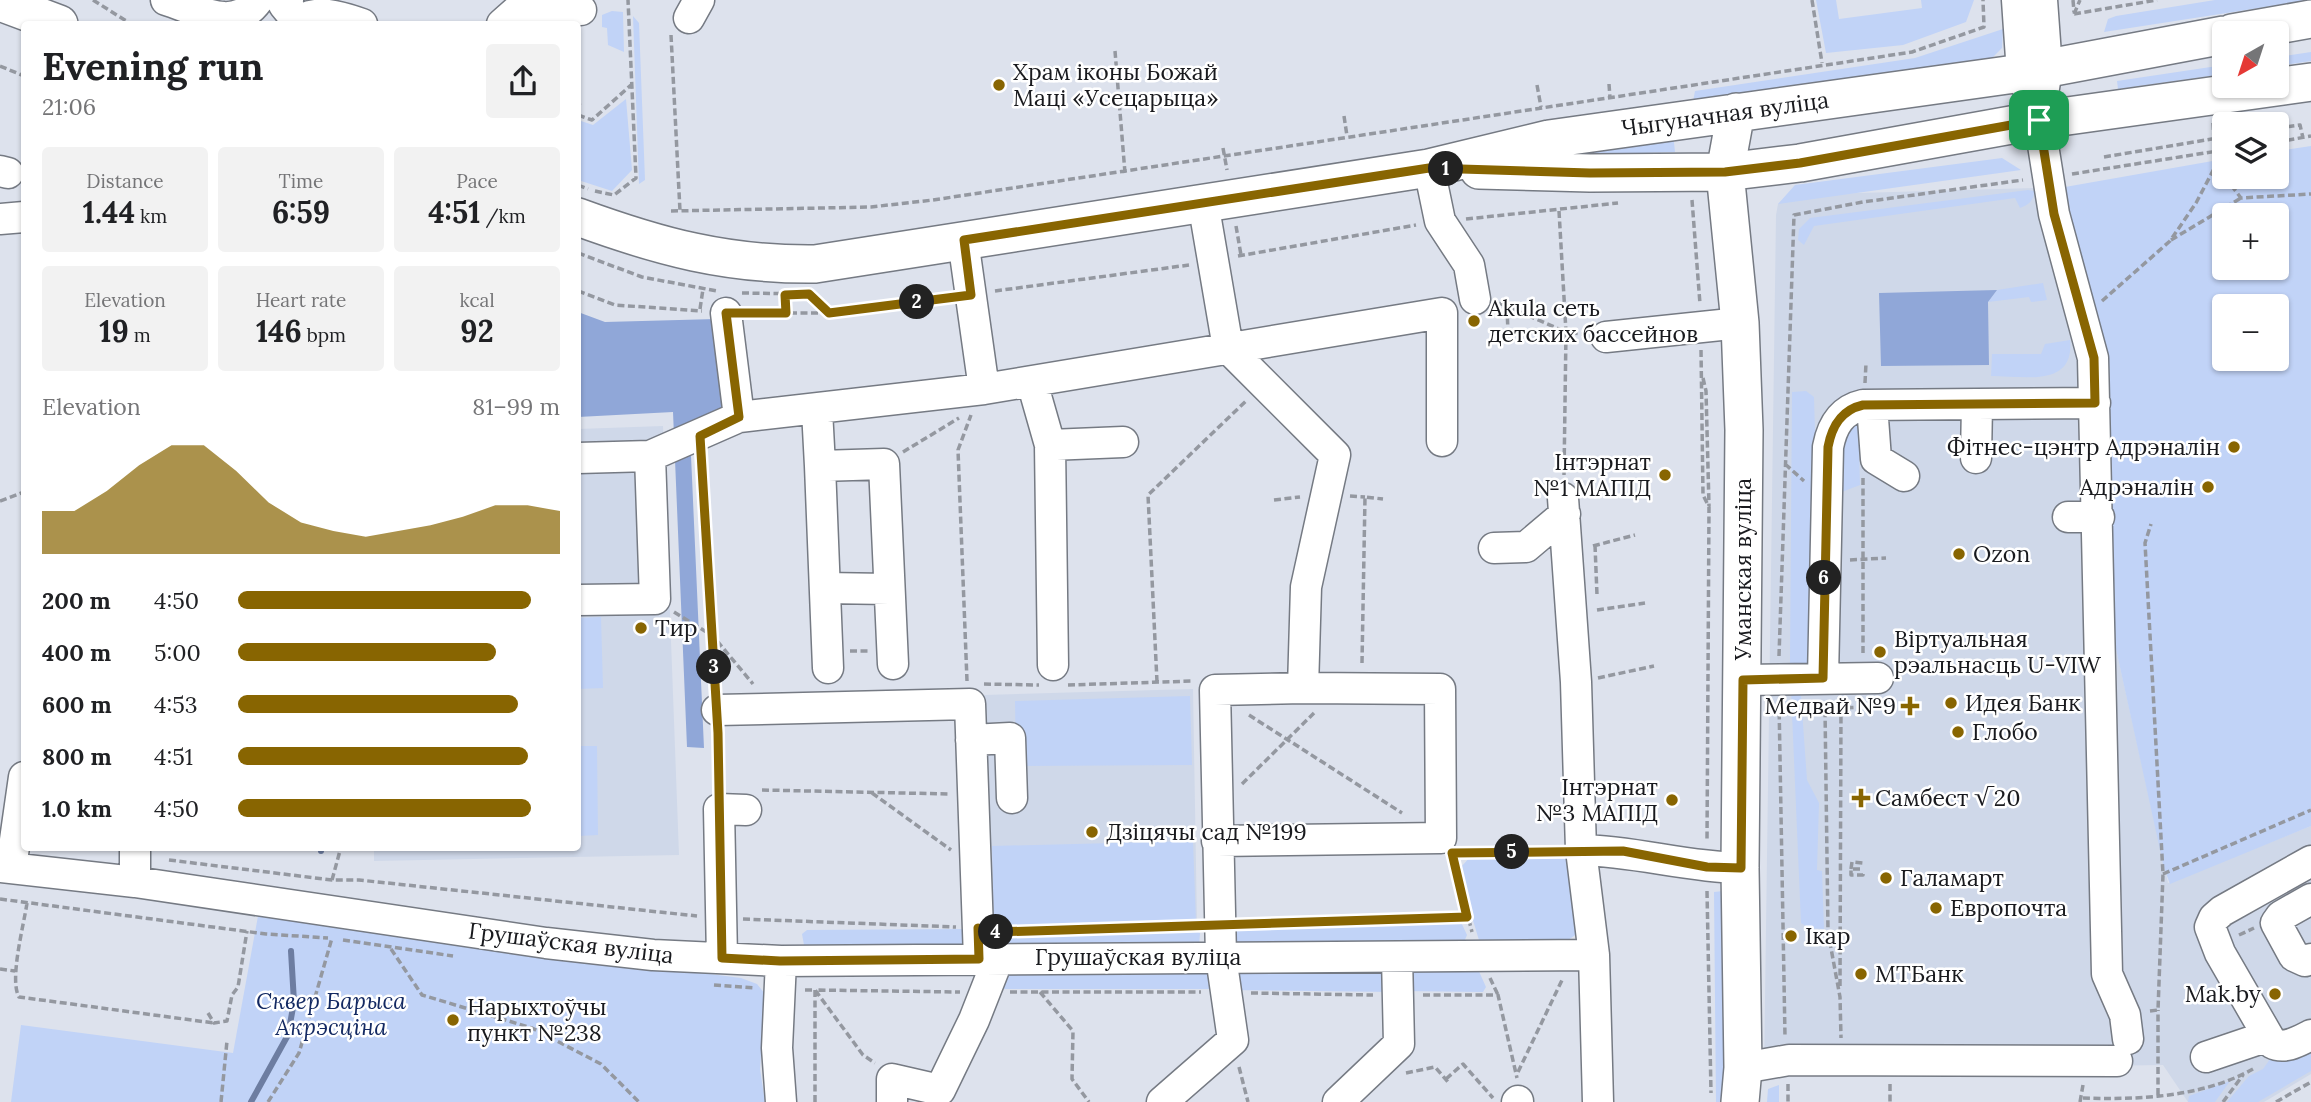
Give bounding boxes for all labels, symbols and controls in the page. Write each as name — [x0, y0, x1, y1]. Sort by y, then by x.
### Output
north arrow — [2212, 21, 2289, 98]
map controls — [2212, 21, 2289, 371]
text: Evening run — [42, 42, 264, 90]
button: share — [486, 44, 560, 118]
place label: Храм іконы Божай Маці «Усецарыца» — [1013, 57, 1218, 112]
marker: Храм іконы Божай Маці «Усецарыца» — [991, 77, 1007, 93]
street label: Чыгуначная вуліца — [1619, 85, 1831, 142]
pin — [2009, 90, 2069, 150]
text: 21:06 — [42, 92, 96, 121]
icon: arrive — [2020, 101, 2058, 139]
button: layers — [2212, 112, 2289, 189]
pin: 1 — [1428, 152, 1464, 186]
text: 1 — [1442, 156, 1449, 180]
text: Distance — [86, 169, 164, 193]
text: Time — [279, 169, 323, 193]
text: Pace — [456, 169, 498, 193]
text: 1.44 — [83, 193, 135, 231]
text: 6:59 — [272, 193, 330, 231]
text: 4:51 — [428, 193, 481, 231]
button: + — [2212, 203, 2289, 280]
text: km — [135, 204, 167, 228]
text: /km — [481, 204, 526, 228]
pin: 2 — [900, 284, 934, 320]
text: Elevation — [84, 288, 166, 312]
text: Heart rate — [256, 288, 346, 312]
text: kcal — [459, 288, 495, 312]
text: 2 — [911, 289, 922, 313]
place label: Akula сеть детских бассейнов — [1487, 293, 1698, 348]
button: − — [2212, 294, 2289, 371]
text: 19 — [99, 312, 129, 350]
text: 146 — [256, 312, 302, 350]
text: 92 — [460, 312, 494, 350]
marker: Akula сеть детских бассейнов — [1466, 313, 1482, 329]
text: m — [129, 323, 151, 347]
text: bpm — [302, 323, 346, 347]
text: Elevation — [42, 392, 141, 421]
text: 81–99 m — [472, 392, 560, 421]
place label: Фітнес-цэнтр Адрэналін — [1947, 432, 2220, 461]
marker: Фітнес-цэнтр Адрэналін — [2226, 439, 2242, 455]
place label: Інтэрнат №1 МАПІД — [1533, 447, 1651, 502]
marker: Інтэрнат №1 МАПІД — [1657, 467, 1673, 483]
place label: Адрэналін — [2078, 472, 2194, 501]
street label: Уманская вуліца — [1728, 478, 1757, 661]
marker: Адрэналін — [2200, 479, 2216, 495]
place label: Ozon — [1973, 539, 2030, 568]
marker: Ozon — [1951, 546, 1967, 562]
pin: 6 — [1806, 560, 1842, 596]
text: 6 — [1818, 565, 1829, 589]
text: 200 m — [42, 586, 111, 615]
text: 4:50 — [154, 586, 199, 615]
place label: Тир — [655, 613, 698, 642]
marker: Тир — [633, 620, 649, 636]
place label: Віртуальная рэальнасць U-VIW — [1894, 624, 2102, 679]
text: 400 m — [42, 638, 111, 667]
text: 5:00 — [154, 638, 201, 667]
marker: Віртуальная рэальнасць U-VIW — [1872, 644, 1888, 660]
pin: 3 — [696, 650, 732, 684]
text: 3 — [708, 654, 719, 678]
place label: Идея Банк — [1965, 688, 2081, 717]
text: 600 m — [42, 690, 112, 719]
text: 4:53 — [154, 690, 198, 719]
place label: Медвай №9 — [1765, 691, 1896, 720]
marker: Идея Банк — [1943, 695, 1959, 711]
marker: Медвай №9 — [1902, 698, 1918, 714]
place label: Глобо — [1972, 717, 2038, 746]
marker: Глобо — [1950, 724, 1966, 740]
text: 800 m — [42, 742, 112, 771]
text: 4:51 — [154, 742, 193, 771]
place label: Інтэрнат №3 МАПІД — [1536, 772, 1658, 827]
place label: Самбест √20 — [1875, 783, 2020, 812]
marker: Самбест √20 — [1853, 790, 1869, 806]
marker: Інтэрнат №3 МАПІД — [1664, 792, 1680, 808]
text: 1.0 km — [42, 794, 112, 823]
text: 4:50 — [154, 794, 199, 823]
place label: Дзіцячы сад №199 — [1106, 817, 1307, 846]
marker: Дзіцячы сад №199 — [1084, 824, 1100, 840]
pin: 5 — [1494, 834, 1530, 870]
text: 5 — [1506, 839, 1517, 863]
place label: Галамарт — [1900, 863, 2004, 892]
marker: Галамарт — [1878, 870, 1894, 886]
place label: Европочта — [1950, 893, 2067, 922]
marker: Европочта — [1928, 900, 1944, 916]
pin: 4 — [978, 914, 1014, 950]
street label: Грушаўская вуліца — [467, 916, 675, 969]
text: 4 — [990, 919, 1001, 943]
place label: Ікар — [1805, 921, 1850, 950]
marker: Ікар — [1783, 928, 1799, 944]
street label: Грушаўская вуліца — [1035, 942, 1241, 971]
place label: МТБанк — [1875, 959, 1964, 988]
marker: МТБанк — [1853, 966, 1869, 982]
place label: Mak.by — [2185, 979, 2262, 1008]
park label: Сквер Барыса Акрэсціна — [256, 986, 406, 1041]
marker: Mak.by — [2267, 986, 2283, 1002]
place label: Нарыхтоўчы пункт №238 — [467, 992, 607, 1047]
marker: Нарыхтоўчы пункт №238 — [445, 1012, 461, 1028]

